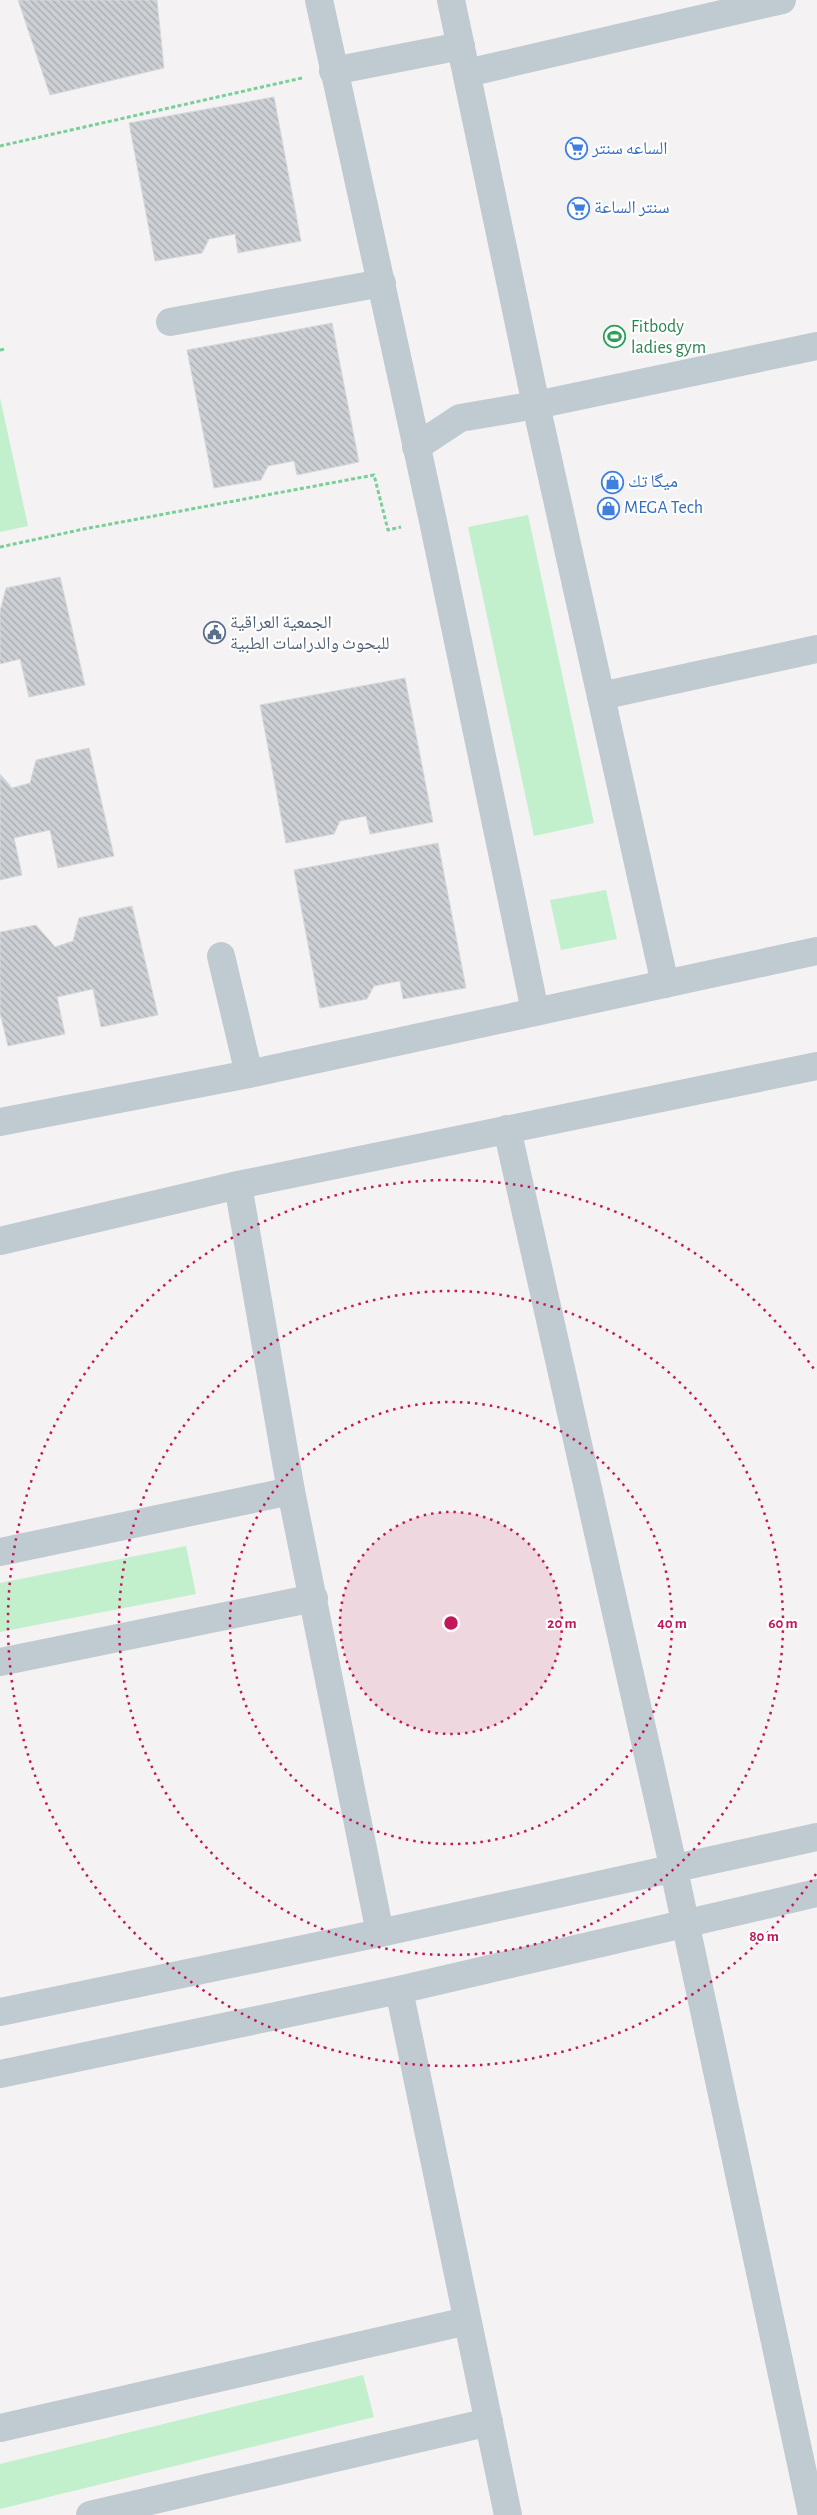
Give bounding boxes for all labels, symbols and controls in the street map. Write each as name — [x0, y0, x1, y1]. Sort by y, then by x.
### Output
supermarket icon: الساعه سنتر — [564, 137, 588, 161]
place label: الساعه سنتر — [591, 140, 668, 158]
supermarket icon: سنتر الساعة — [566, 196, 590, 220]
place label: سنتر الساعة — [594, 199, 670, 217]
place label: Fitbody ladies gym — [631, 318, 706, 357]
sports icon: Fitbody ladies gym — [603, 325, 627, 349]
shop icon: ميگا تك — [600, 470, 624, 494]
place label: ميگا تك — [628, 473, 678, 491]
shop icon: MEGA Tech — [596, 496, 620, 520]
place label: MEGA Tech — [624, 499, 703, 517]
place label: الجمعية العراقية للبحوث والدراسات الطبية — [230, 614, 390, 654]
public building icon: الجمعية العراقية للبحوث والدراسات الطبية — [202, 621, 226, 645]
centre of rings — [442, 1614, 460, 1632]
text: 20 m — [547, 1616, 577, 1631]
text: 40 m — [657, 1616, 687, 1631]
text: 60 m — [768, 1616, 798, 1631]
text: 80 m — [749, 1929, 779, 1944]

